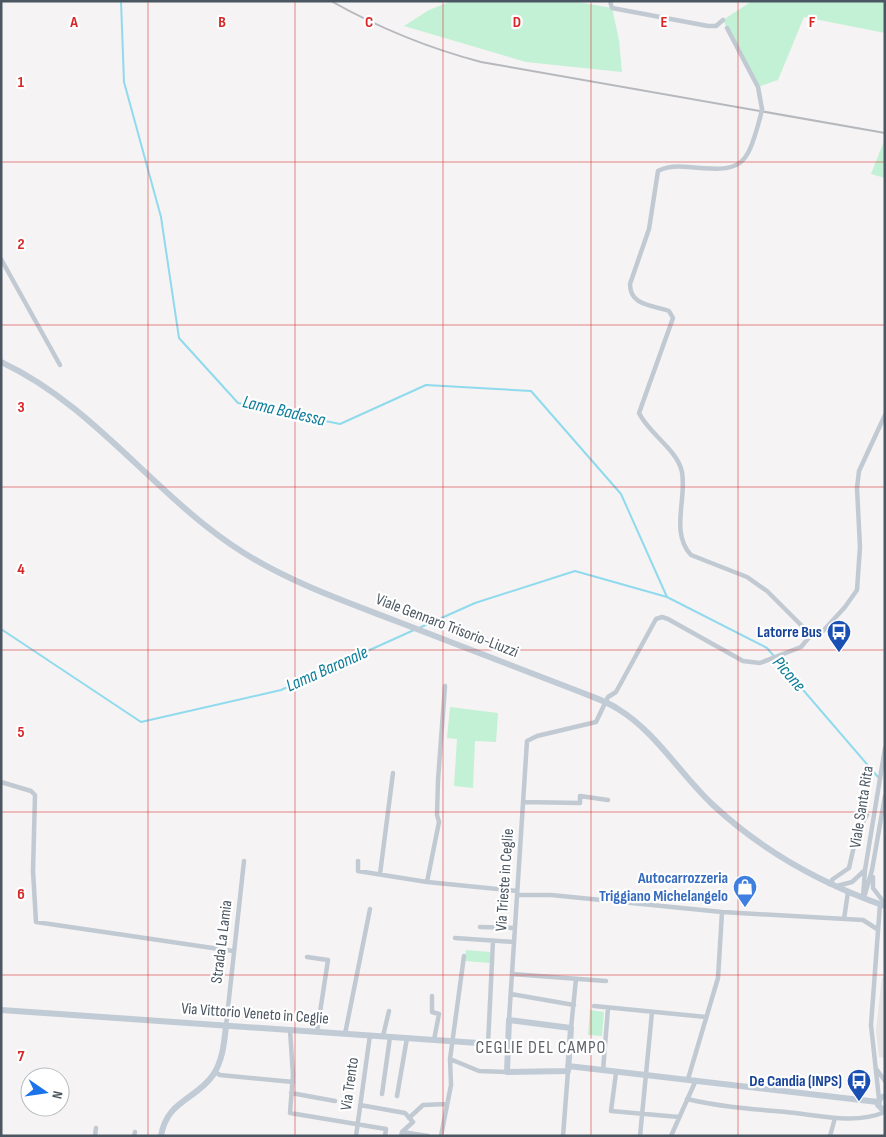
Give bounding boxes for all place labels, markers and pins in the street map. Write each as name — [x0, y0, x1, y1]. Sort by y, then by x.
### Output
bus stop icon: Latorre Bus — [826, 619, 852, 653]
place label: Latorre Bus — [757, 623, 822, 642]
place label: Autocarrozzeria Triggiano Michelangelo — [599, 869, 728, 906]
shop icon: Autocarrozzeria Triggiano Michelangelo — [732, 874, 758, 908]
bus stop icon: De Candia (INPS) — [846, 1068, 872, 1102]
place label: De Candia (INPS) — [749, 1072, 842, 1091]

